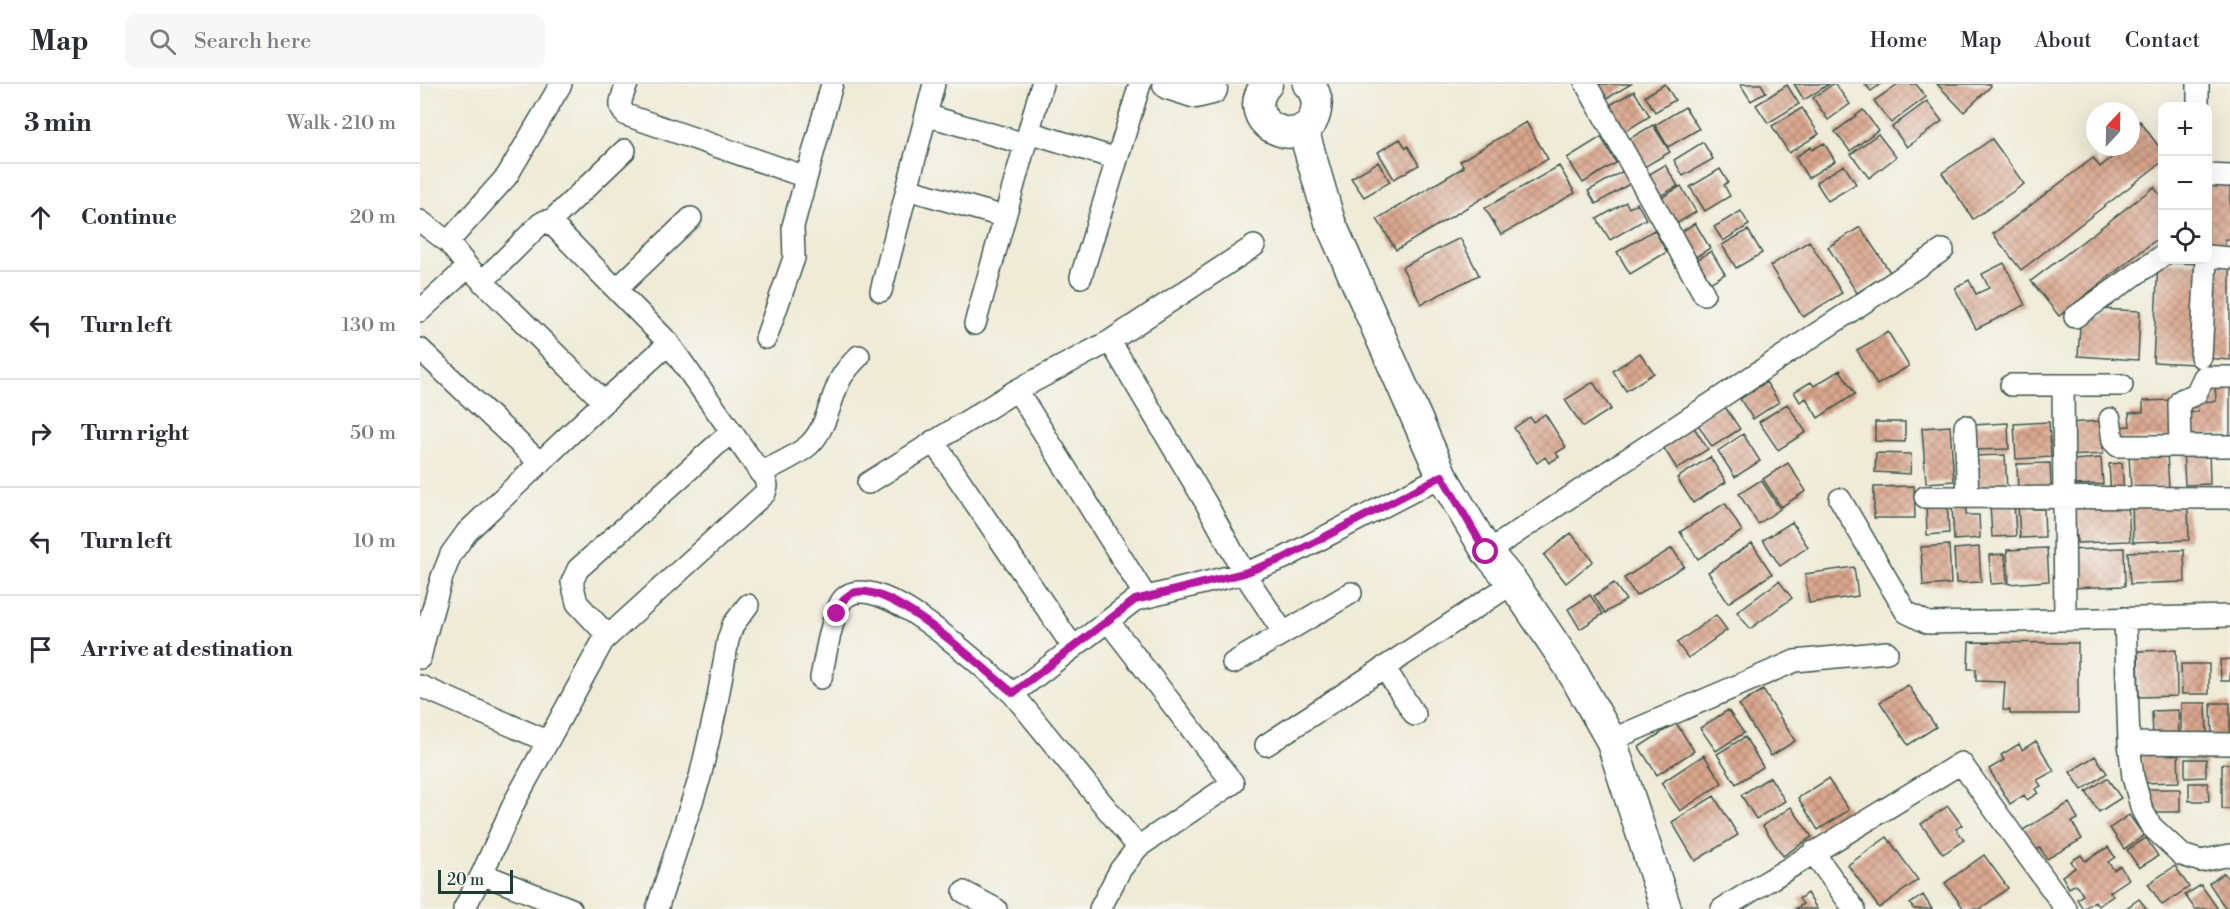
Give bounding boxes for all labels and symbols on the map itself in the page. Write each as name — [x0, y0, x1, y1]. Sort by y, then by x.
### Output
north arrow — [2086, 102, 2140, 156]
route start — [1472, 538, 1498, 564]
route end — [823, 600, 849, 626]
scale bar — [438, 867, 513, 894]

